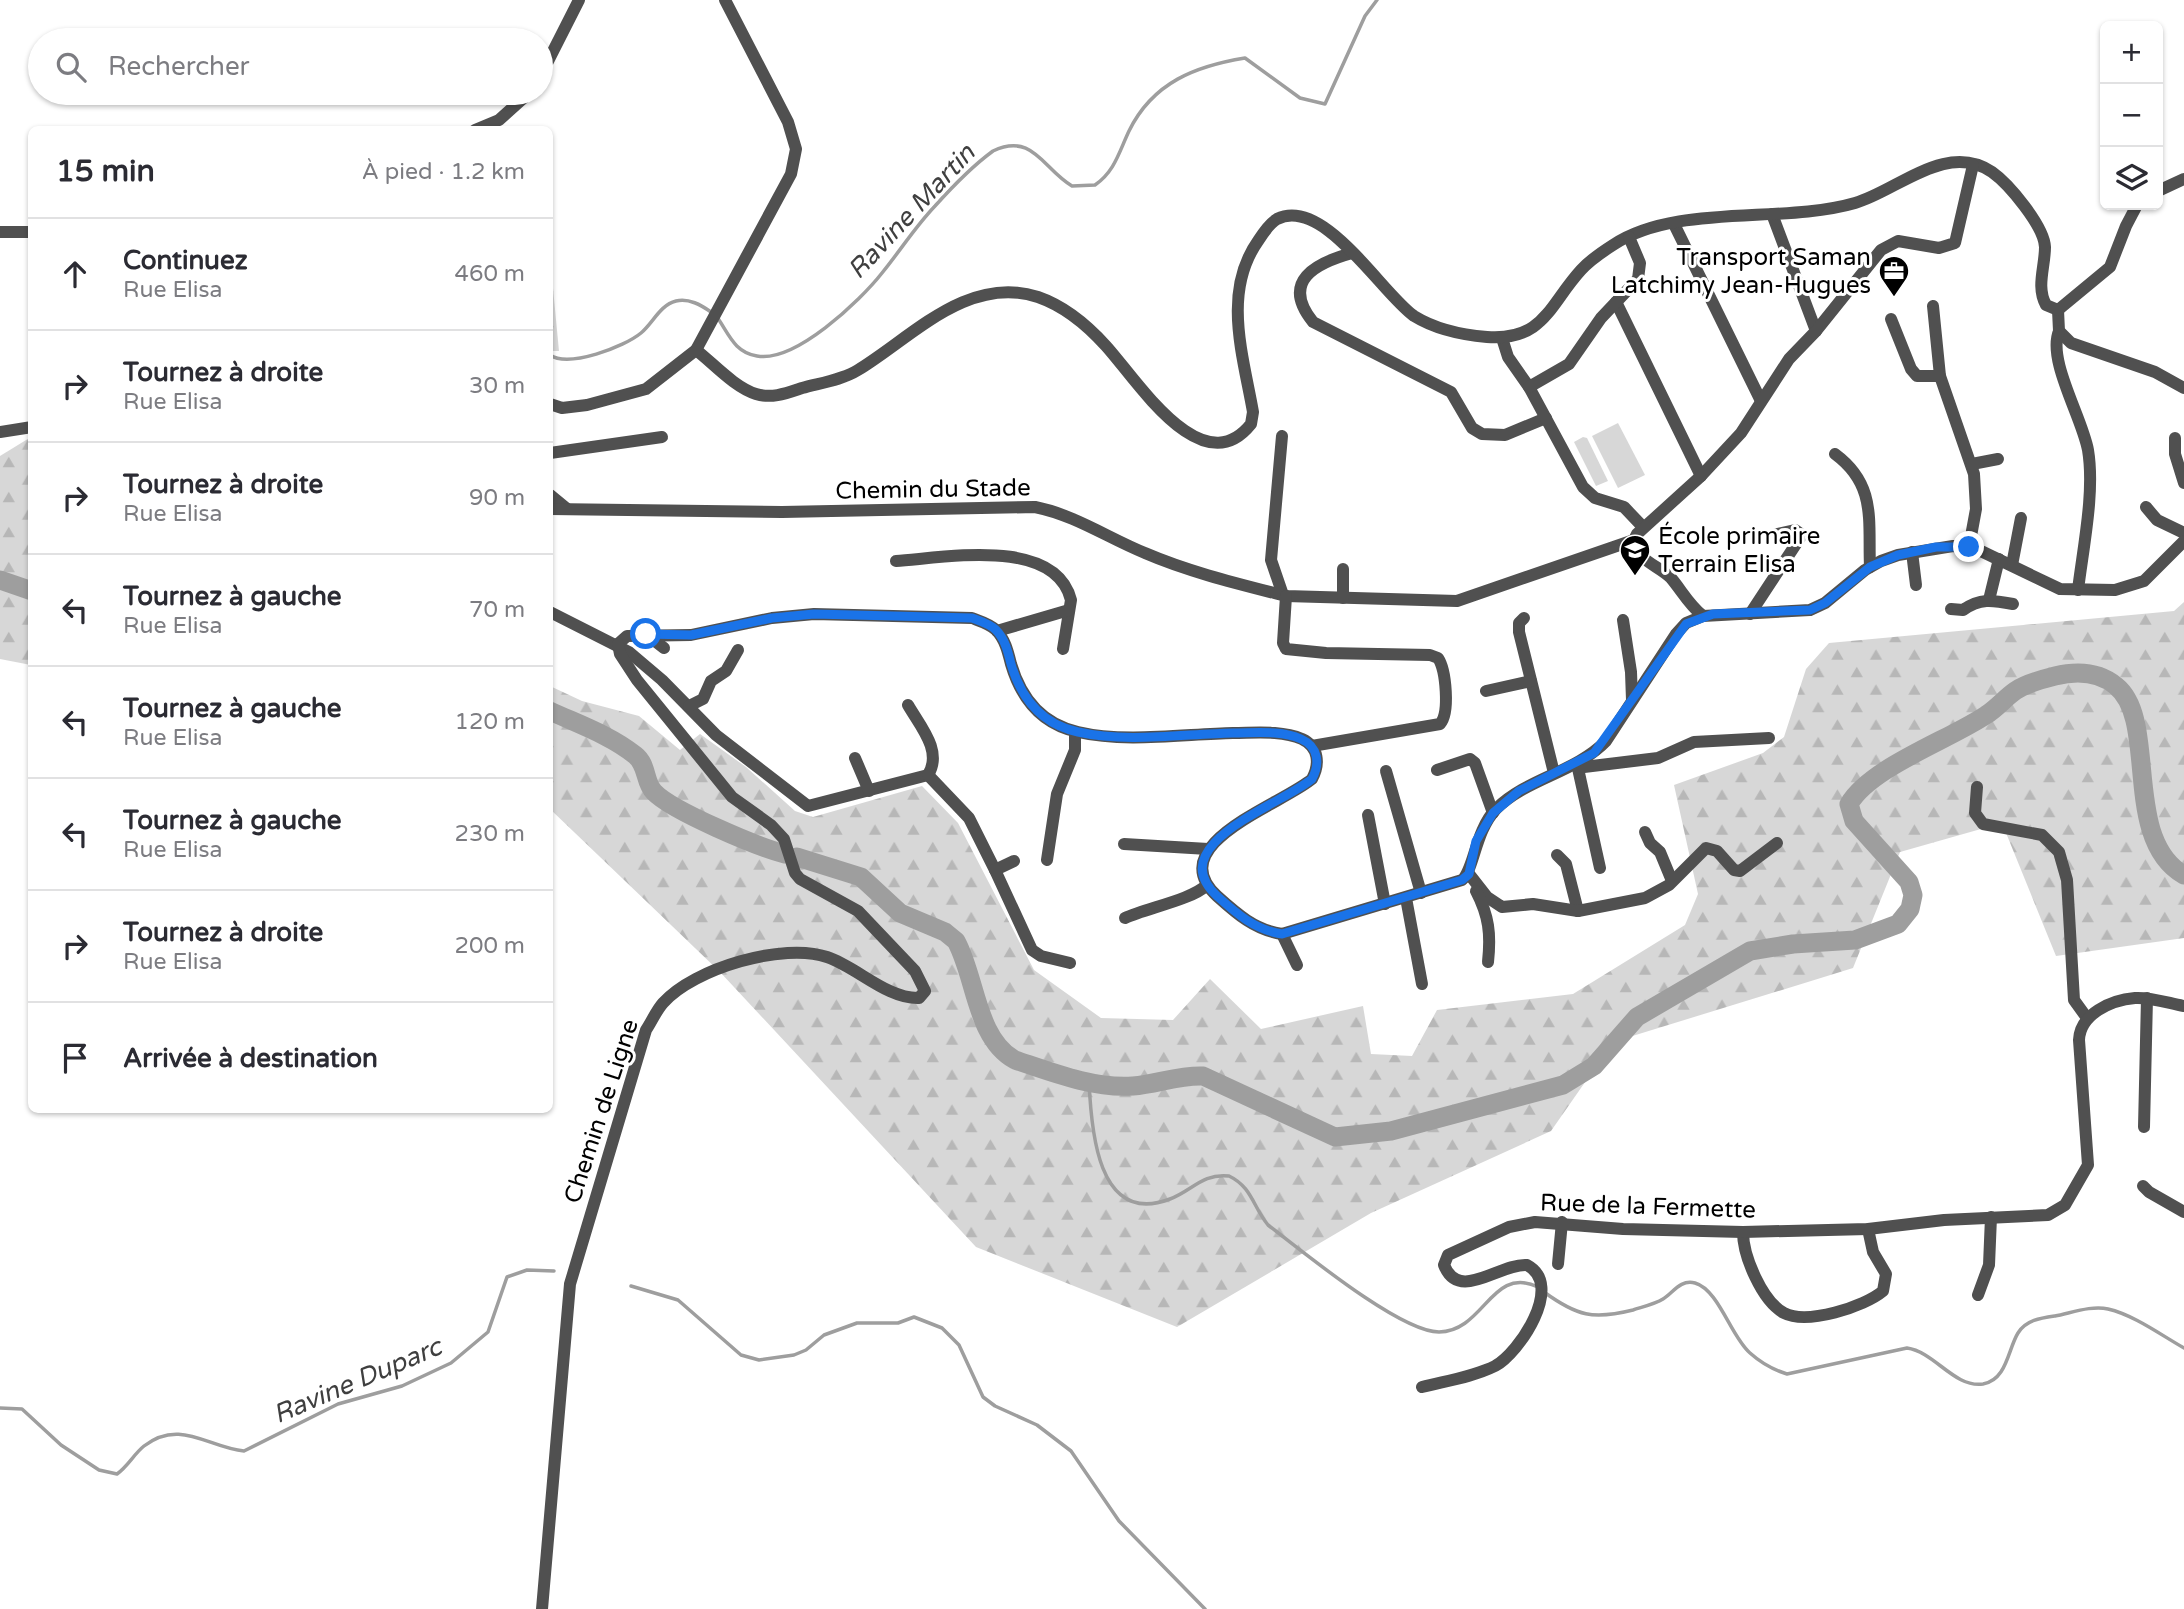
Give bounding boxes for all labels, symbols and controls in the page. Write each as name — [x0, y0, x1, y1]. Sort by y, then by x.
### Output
map controls — [2100, 21, 2163, 210]
button: + — [2100, 21, 2163, 84]
search box — [28, 28, 553, 105]
icon: search — [52, 48, 90, 86]
text: Rechercher — [108, 51, 250, 82]
button: − — [2100, 84, 2163, 147]
water label: Ravine Martin — [841, 137, 982, 285]
button: layers — [2100, 147, 2163, 210]
text: 15 min — [56, 153, 155, 190]
text: À pied · 1.2 km — [362, 158, 525, 186]
place label: Transport Saman Latchimy Jean-Hugues — [1611, 243, 1871, 300]
text: Continuez — [123, 245, 248, 276]
office icon: Transport Saman Latchimy Jean-Hugues — [1877, 254, 1911, 298]
icon: ahead — [56, 255, 94, 293]
text: 460 m — [455, 260, 525, 288]
text: Rue Elisa — [123, 276, 222, 304]
text: Tournez à droite — [123, 357, 323, 388]
icon: right — [56, 367, 94, 405]
text: 30 m — [469, 372, 525, 400]
text: Rue Elisa — [123, 388, 222, 416]
text: Tournez à droite — [123, 469, 323, 500]
street label: Chemin du Stade — [835, 473, 1031, 506]
icon: right — [56, 479, 94, 517]
text: 90 m — [469, 484, 525, 512]
text: Rue Elisa — [123, 500, 222, 528]
place label: École primaire Terrain Elisa — [1658, 521, 1820, 579]
route end — [1953, 531, 1984, 562]
school or university icon: École primaire Terrain Elisa — [1618, 533, 1652, 577]
text: Tournez à gauche — [123, 581, 342, 612]
icon: left — [56, 591, 94, 629]
text: 70 m — [469, 596, 525, 624]
text: Rue Elisa — [123, 612, 222, 640]
route start — [630, 618, 661, 649]
text: Tournez à gauche — [123, 693, 342, 724]
icon: left — [56, 703, 94, 741]
text: 120 m — [455, 708, 525, 736]
text: Rue Elisa — [123, 724, 222, 752]
text: Tournez à gauche — [123, 805, 342, 836]
icon: left — [56, 815, 94, 853]
text: 230 m — [455, 820, 525, 848]
text: Rue Elisa — [123, 836, 222, 864]
text: Tournez à droite — [123, 917, 323, 948]
icon: right — [56, 927, 94, 965]
text: 200 m — [455, 932, 525, 960]
text: Rue Elisa — [123, 948, 222, 976]
street label: Chemin de Ligne — [558, 1015, 645, 1207]
icon: arrive — [56, 1039, 94, 1077]
text: Arrivée à destination — [123, 1043, 378, 1074]
street label: Rue de la Fermette — [1540, 1188, 1756, 1225]
water label: Ravine Duparc — [268, 1330, 448, 1430]

